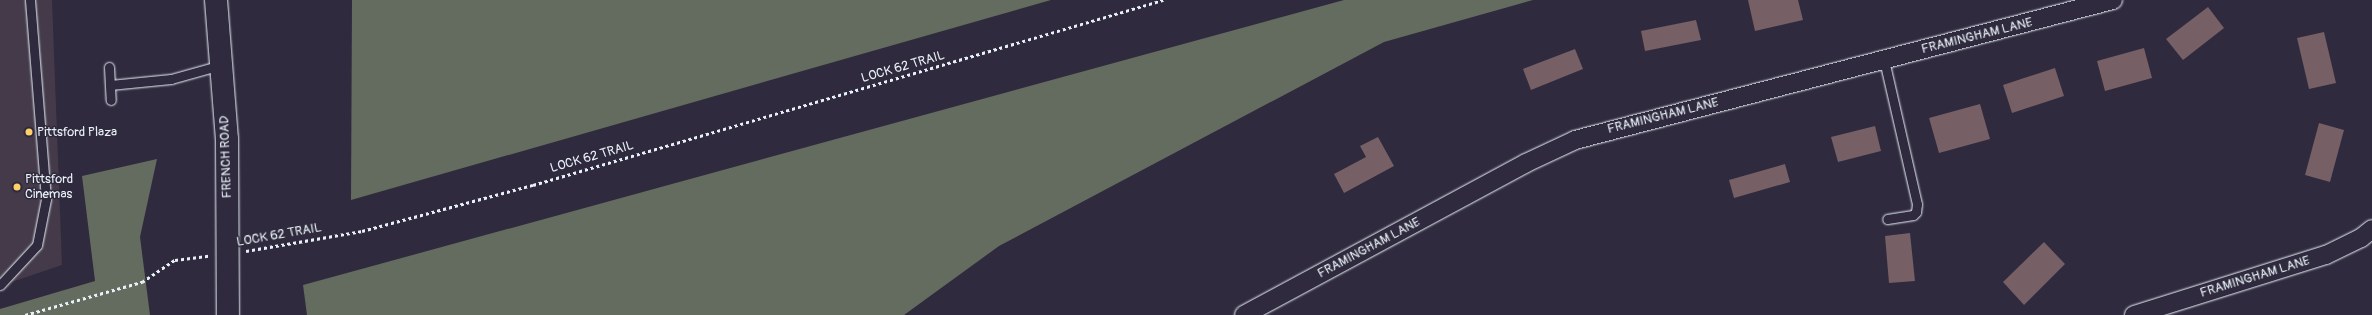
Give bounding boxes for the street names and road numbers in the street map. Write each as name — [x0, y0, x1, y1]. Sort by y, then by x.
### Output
street label: FRAMINGHAM LANE — [1920, 15, 2034, 57]
street label: LOCK 62 TRAIL — [859, 48, 947, 86]
street label: FRAMINGHAM LANE — [1606, 95, 1720, 137]
street label: FRENCH ROAD — [217, 115, 235, 199]
street label: LOCK 62 TRAIL — [548, 138, 636, 176]
street label: FRAMINGHAM LANE — [1315, 214, 1423, 282]
street label: LOCK 62 TRAIL — [235, 220, 323, 250]
street label: FRAMINGHAM LANE — [2198, 253, 2312, 301]

